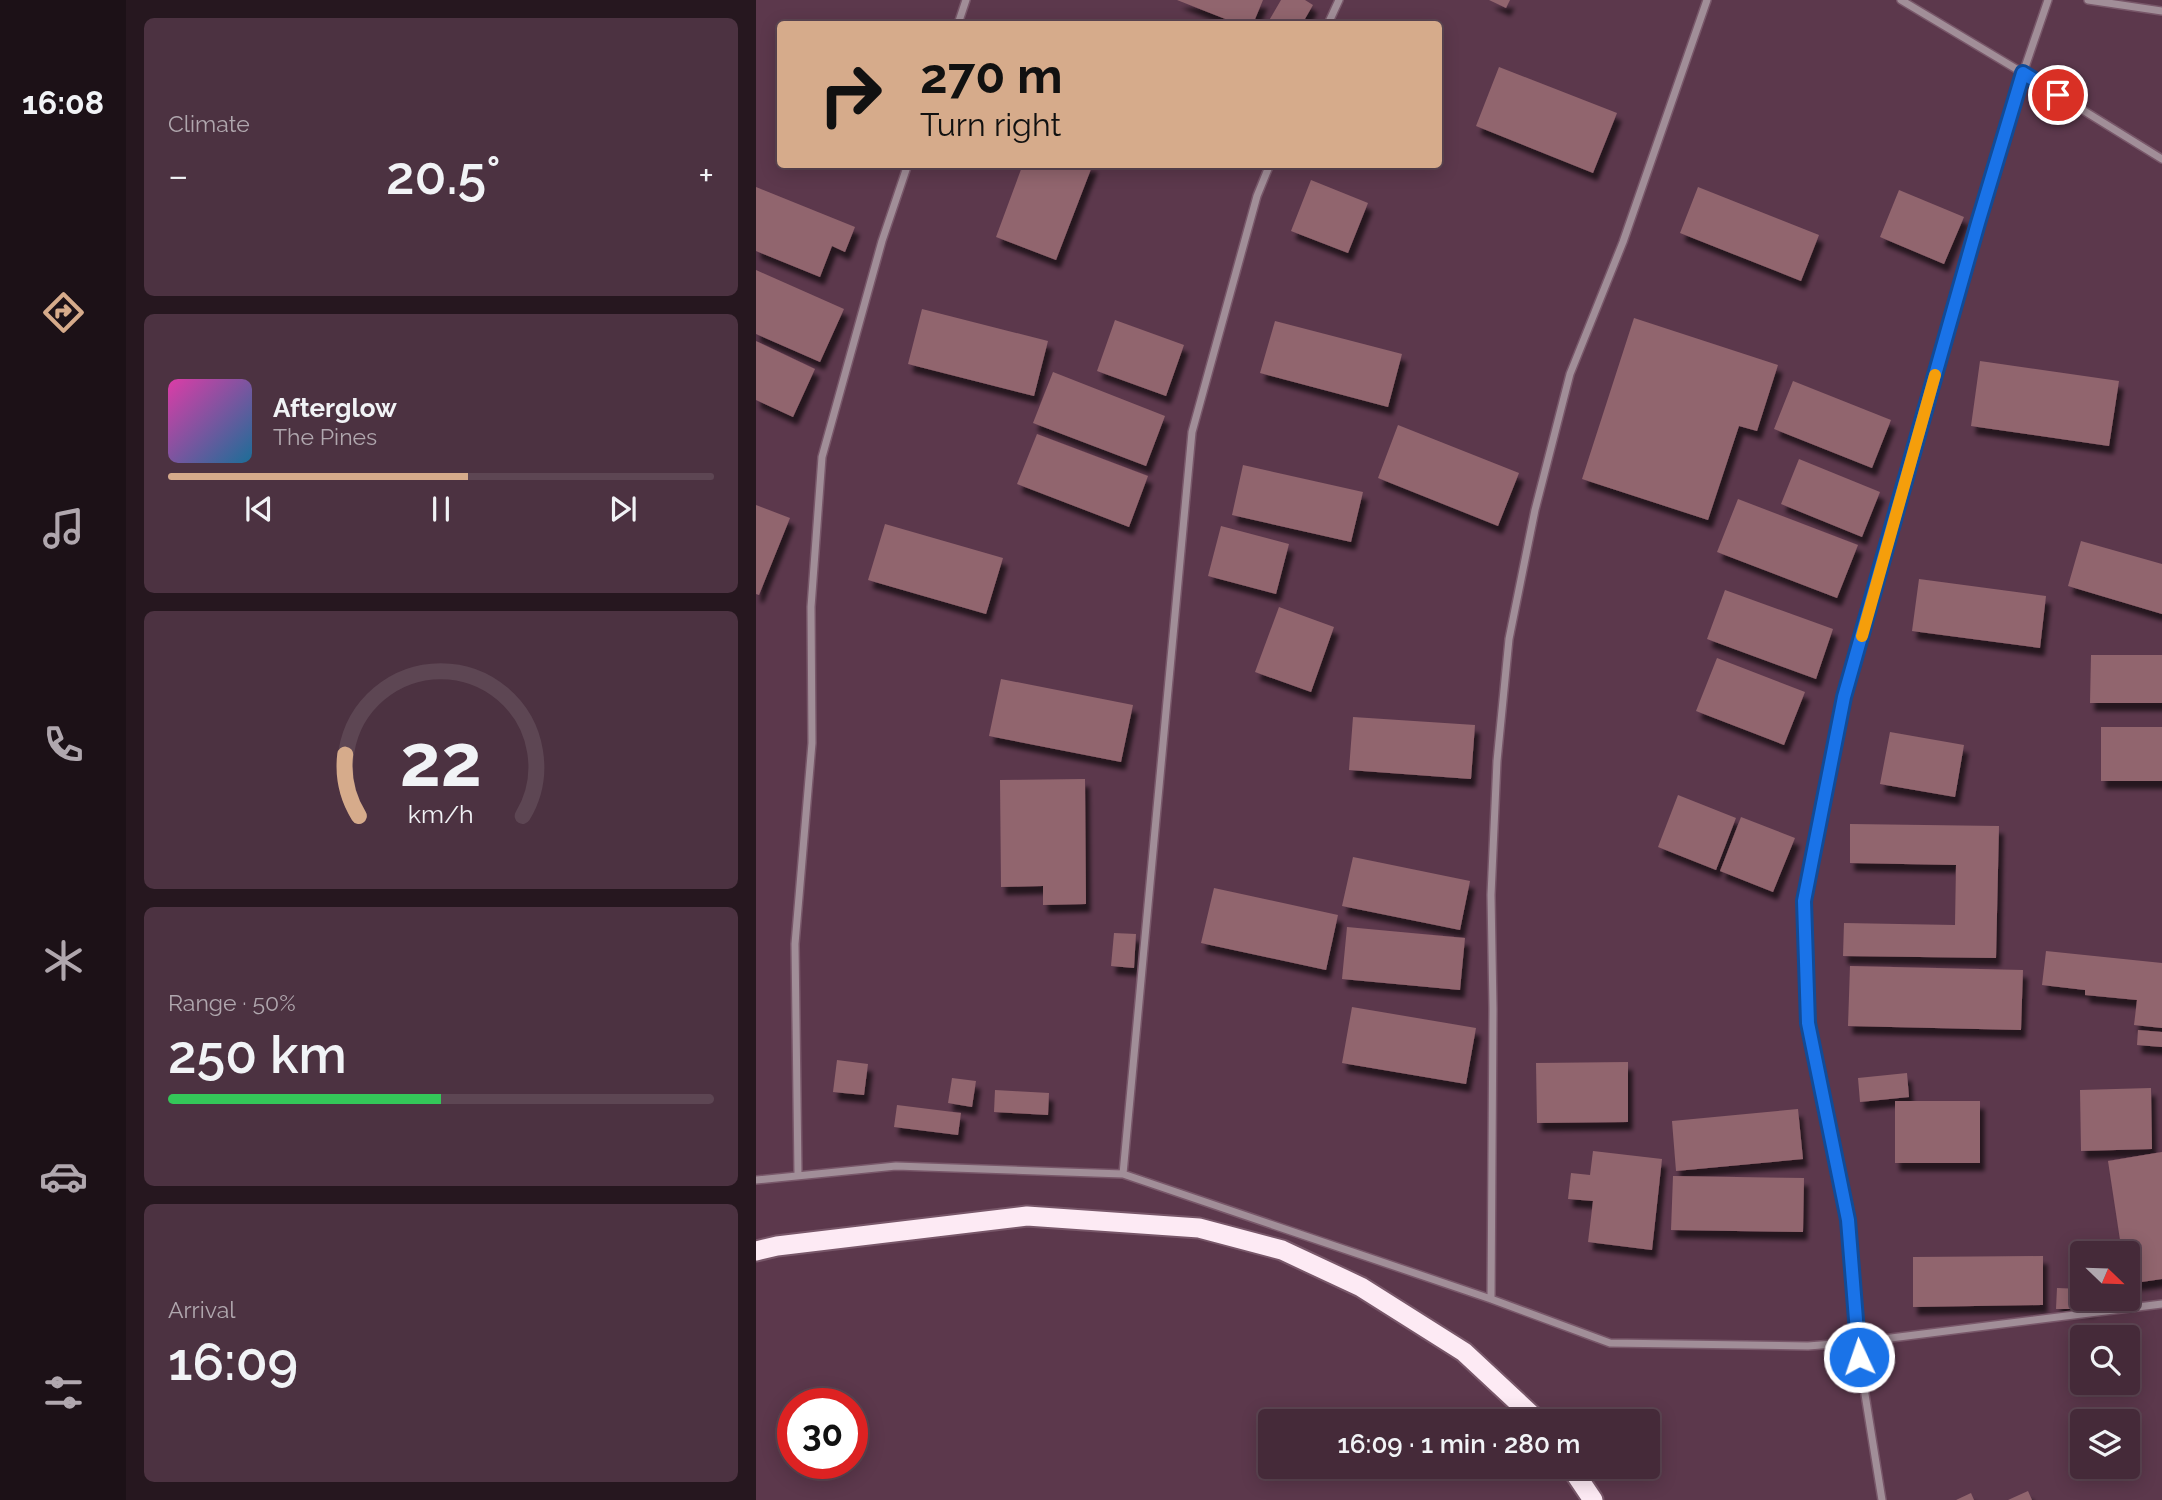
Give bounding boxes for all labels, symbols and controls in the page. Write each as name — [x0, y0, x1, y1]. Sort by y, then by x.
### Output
text: 270 m — [920, 47, 1063, 104]
icon: right — [805, 49, 896, 140]
pin — [2028, 65, 2088, 125]
icon: arrive — [2039, 76, 2077, 114]
text: 16:08 — [22, 84, 104, 121]
text: Turn right — [920, 106, 1061, 143]
text: Climate — [168, 110, 250, 137]
text: 20.5° — [386, 145, 501, 206]
text: − — [168, 153, 188, 198]
text: + — [698, 153, 714, 198]
icon: directions — [39, 288, 88, 337]
text: Afterglow — [273, 393, 397, 423]
text: The Pines — [273, 423, 377, 450]
icon: previous — [240, 490, 278, 528]
icon: pause — [422, 490, 460, 528]
icon: next — [604, 490, 642, 528]
icon: music — [39, 504, 88, 553]
text: 22 — [400, 718, 482, 803]
icon: phone — [39, 720, 88, 769]
text: km/h — [408, 799, 474, 829]
icon: climate — [39, 936, 88, 985]
text: Range · 50% — [168, 989, 296, 1016]
text: 250 km — [168, 1024, 347, 1085]
icon: car — [39, 1152, 88, 1201]
north arrow — [2070, 1241, 2140, 1311]
map controls — [2070, 1241, 2140, 1479]
text: Arrival — [168, 1296, 235, 1323]
position arrow — [1822, 1320, 1896, 1394]
button: search — [2070, 1325, 2140, 1395]
text: 16:09 — [168, 1331, 298, 1392]
icon: filters — [39, 1368, 88, 1417]
speed limit sign: 30 — [777, 1388, 868, 1479]
button: layers — [2070, 1409, 2140, 1479]
text: 16:09 · 1 min · 280 m — [1338, 1429, 1580, 1459]

